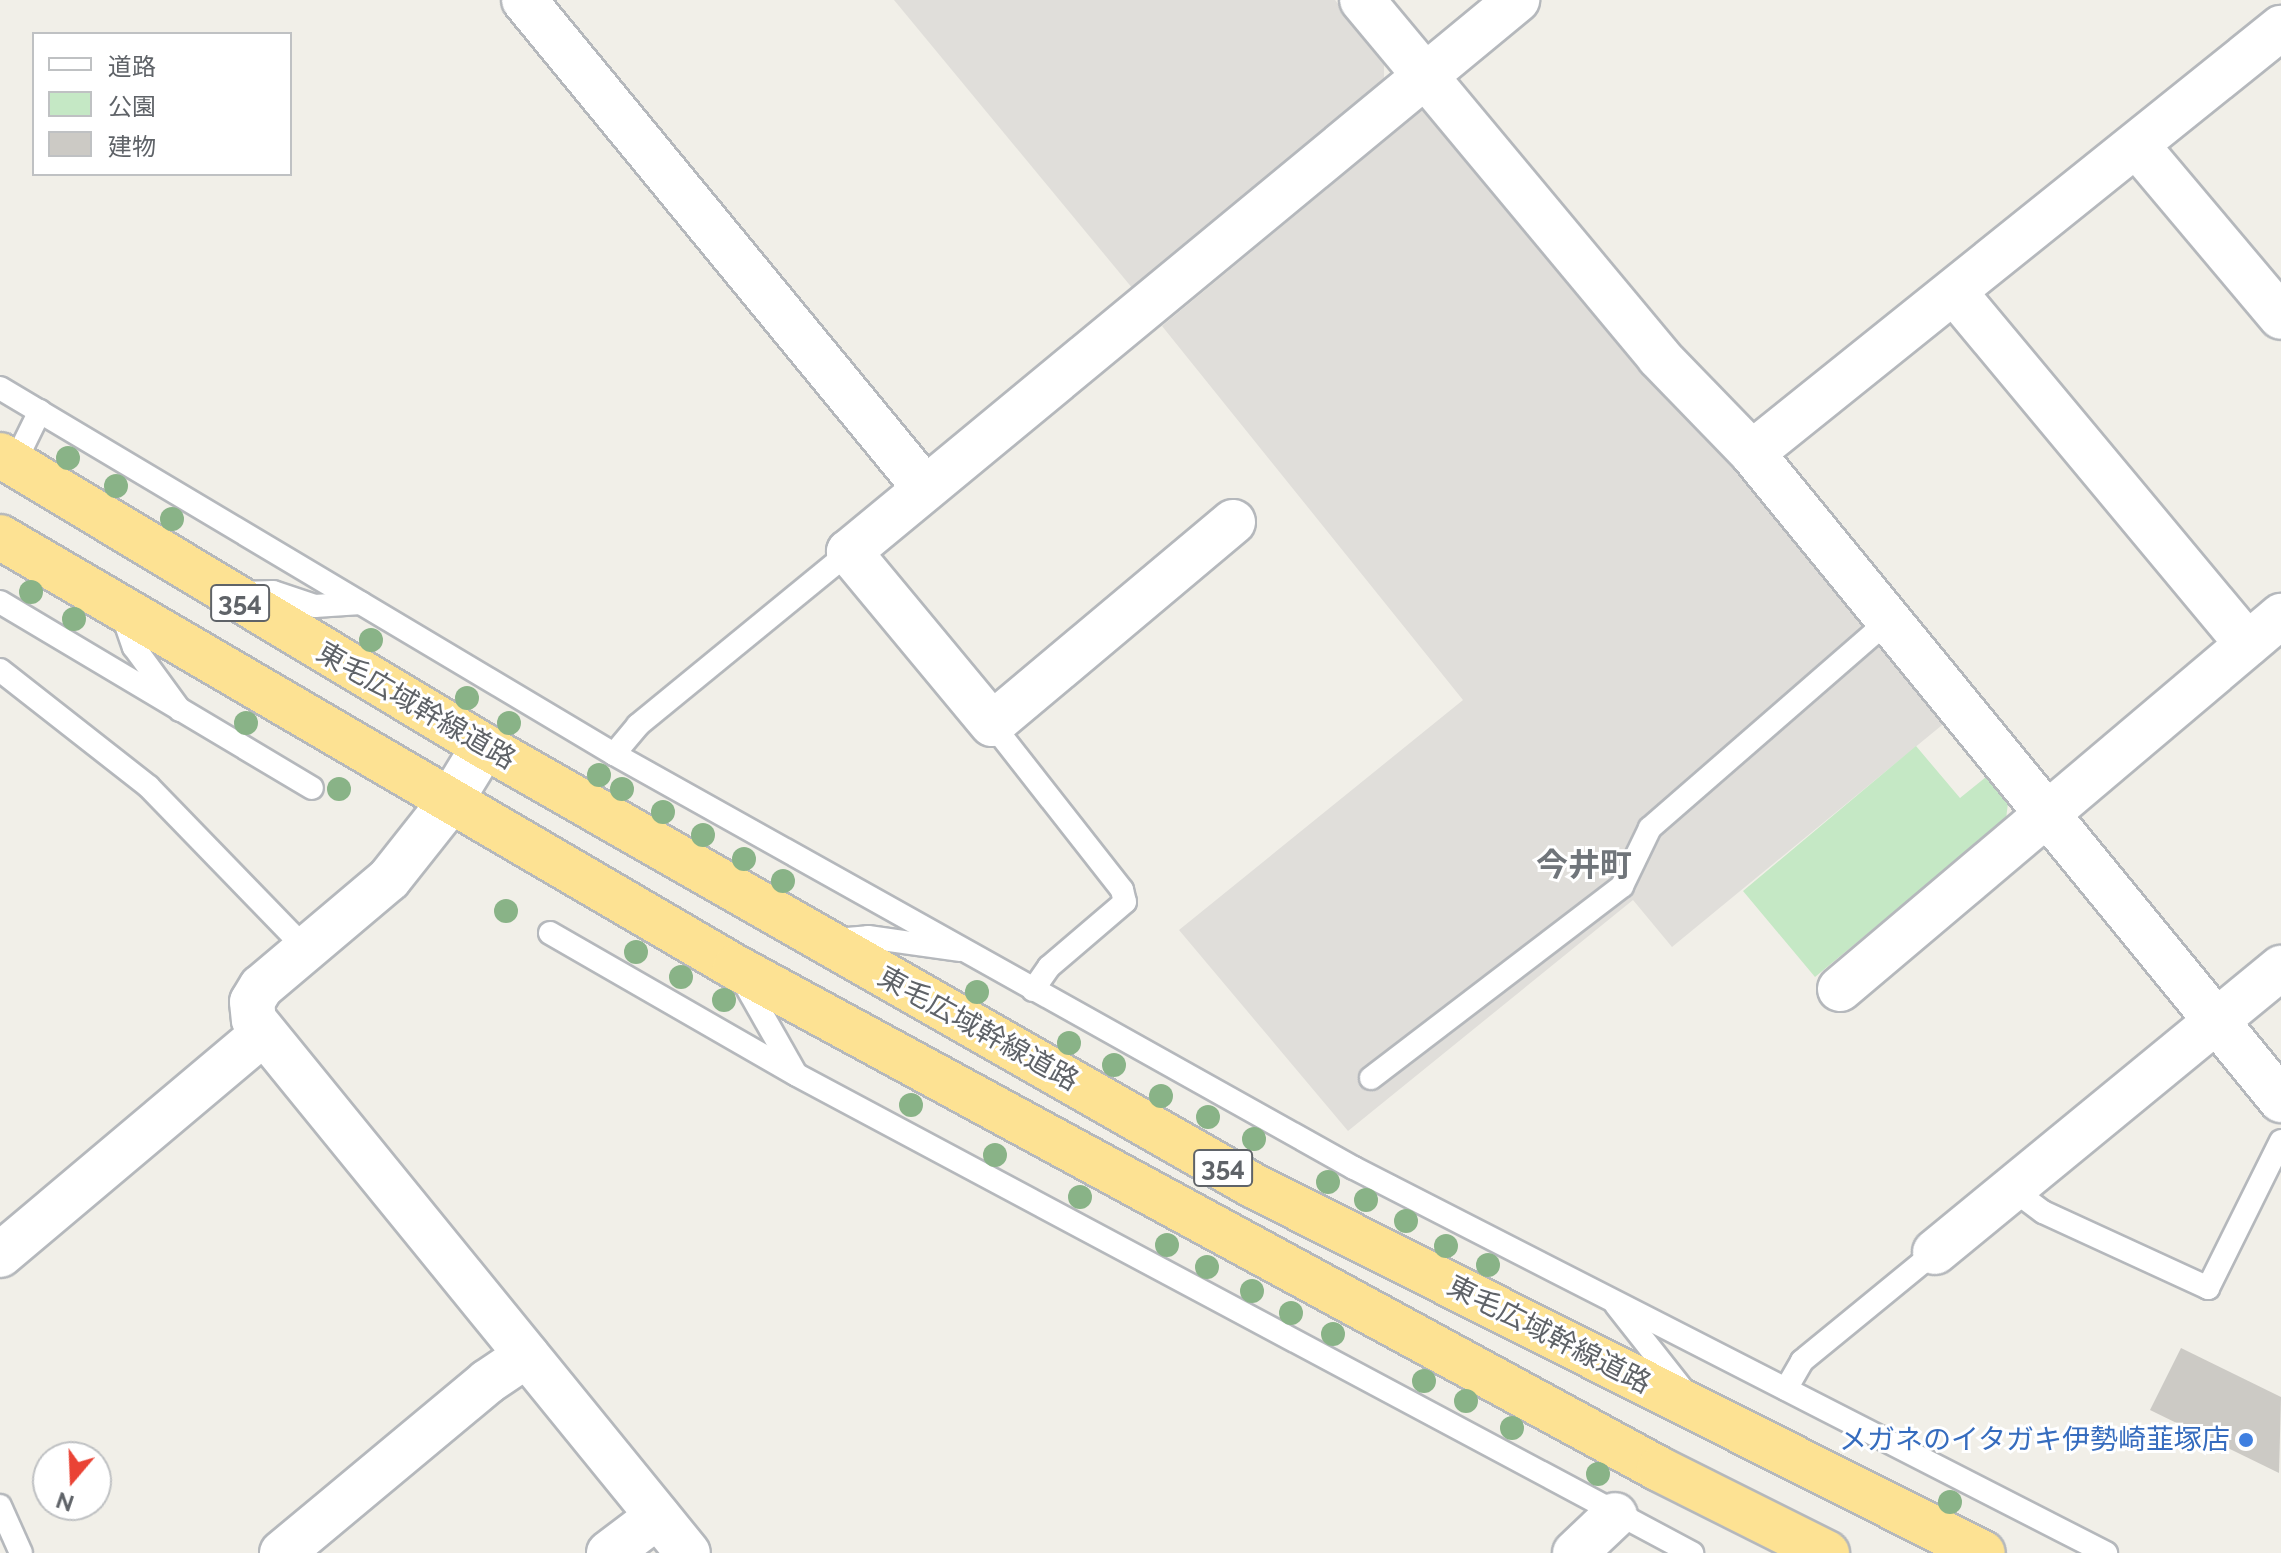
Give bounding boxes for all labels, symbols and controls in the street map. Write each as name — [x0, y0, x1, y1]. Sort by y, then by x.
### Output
legend — [32, 32, 292, 176]
text: 道路 — [108, 52, 156, 81]
text: 公園 — [108, 92, 156, 121]
text: 建物 — [108, 132, 156, 161]
road number: 354 — [210, 581, 270, 625]
street label: 東毛広域幹線道路 — [311, 635, 521, 777]
district label: 今井町 — [1536, 846, 1632, 884]
street label: 東毛広域幹線道路 — [872, 960, 1084, 1098]
road number: 354 — [1193, 1146, 1253, 1190]
street label: 東毛広域幹線道路 — [1442, 1269, 1656, 1401]
place label: メガネのイタガキ伊勢崎韮塚店 — [1838, 1423, 2230, 1457]
marker: メガネのイタガキ伊勢崎韮塚店 — [2237, 1431, 2255, 1449]
north arrow — [32, 1441, 112, 1521]
text: N — [53, 1487, 77, 1517]

